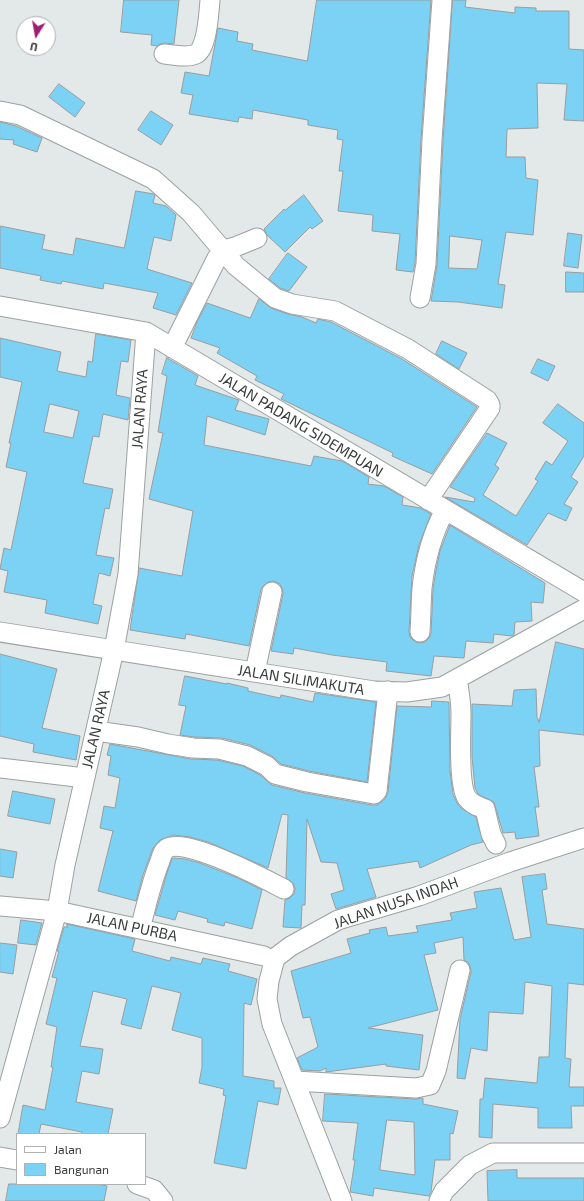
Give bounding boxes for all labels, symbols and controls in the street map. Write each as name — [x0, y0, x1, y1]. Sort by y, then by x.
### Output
north arrow — [16, 16, 56, 56]
text: U — [29, 40, 39, 54]
street label: JALAN RAYA — [128, 368, 152, 450]
street label: JALAN PADANG SIDEMPUAN — [216, 369, 386, 481]
street label: JALAN SILIMAKUTA — [236, 661, 366, 699]
street label: JALAN RAYA — [78, 688, 114, 770]
street label: JALAN NUSA INDAH — [331, 873, 461, 933]
street label: JALAN PURBA — [85, 909, 179, 945]
legend — [16, 1133, 146, 1185]
text: Jalan — [54, 1142, 82, 1156]
text: Bangunan — [54, 1162, 109, 1176]

